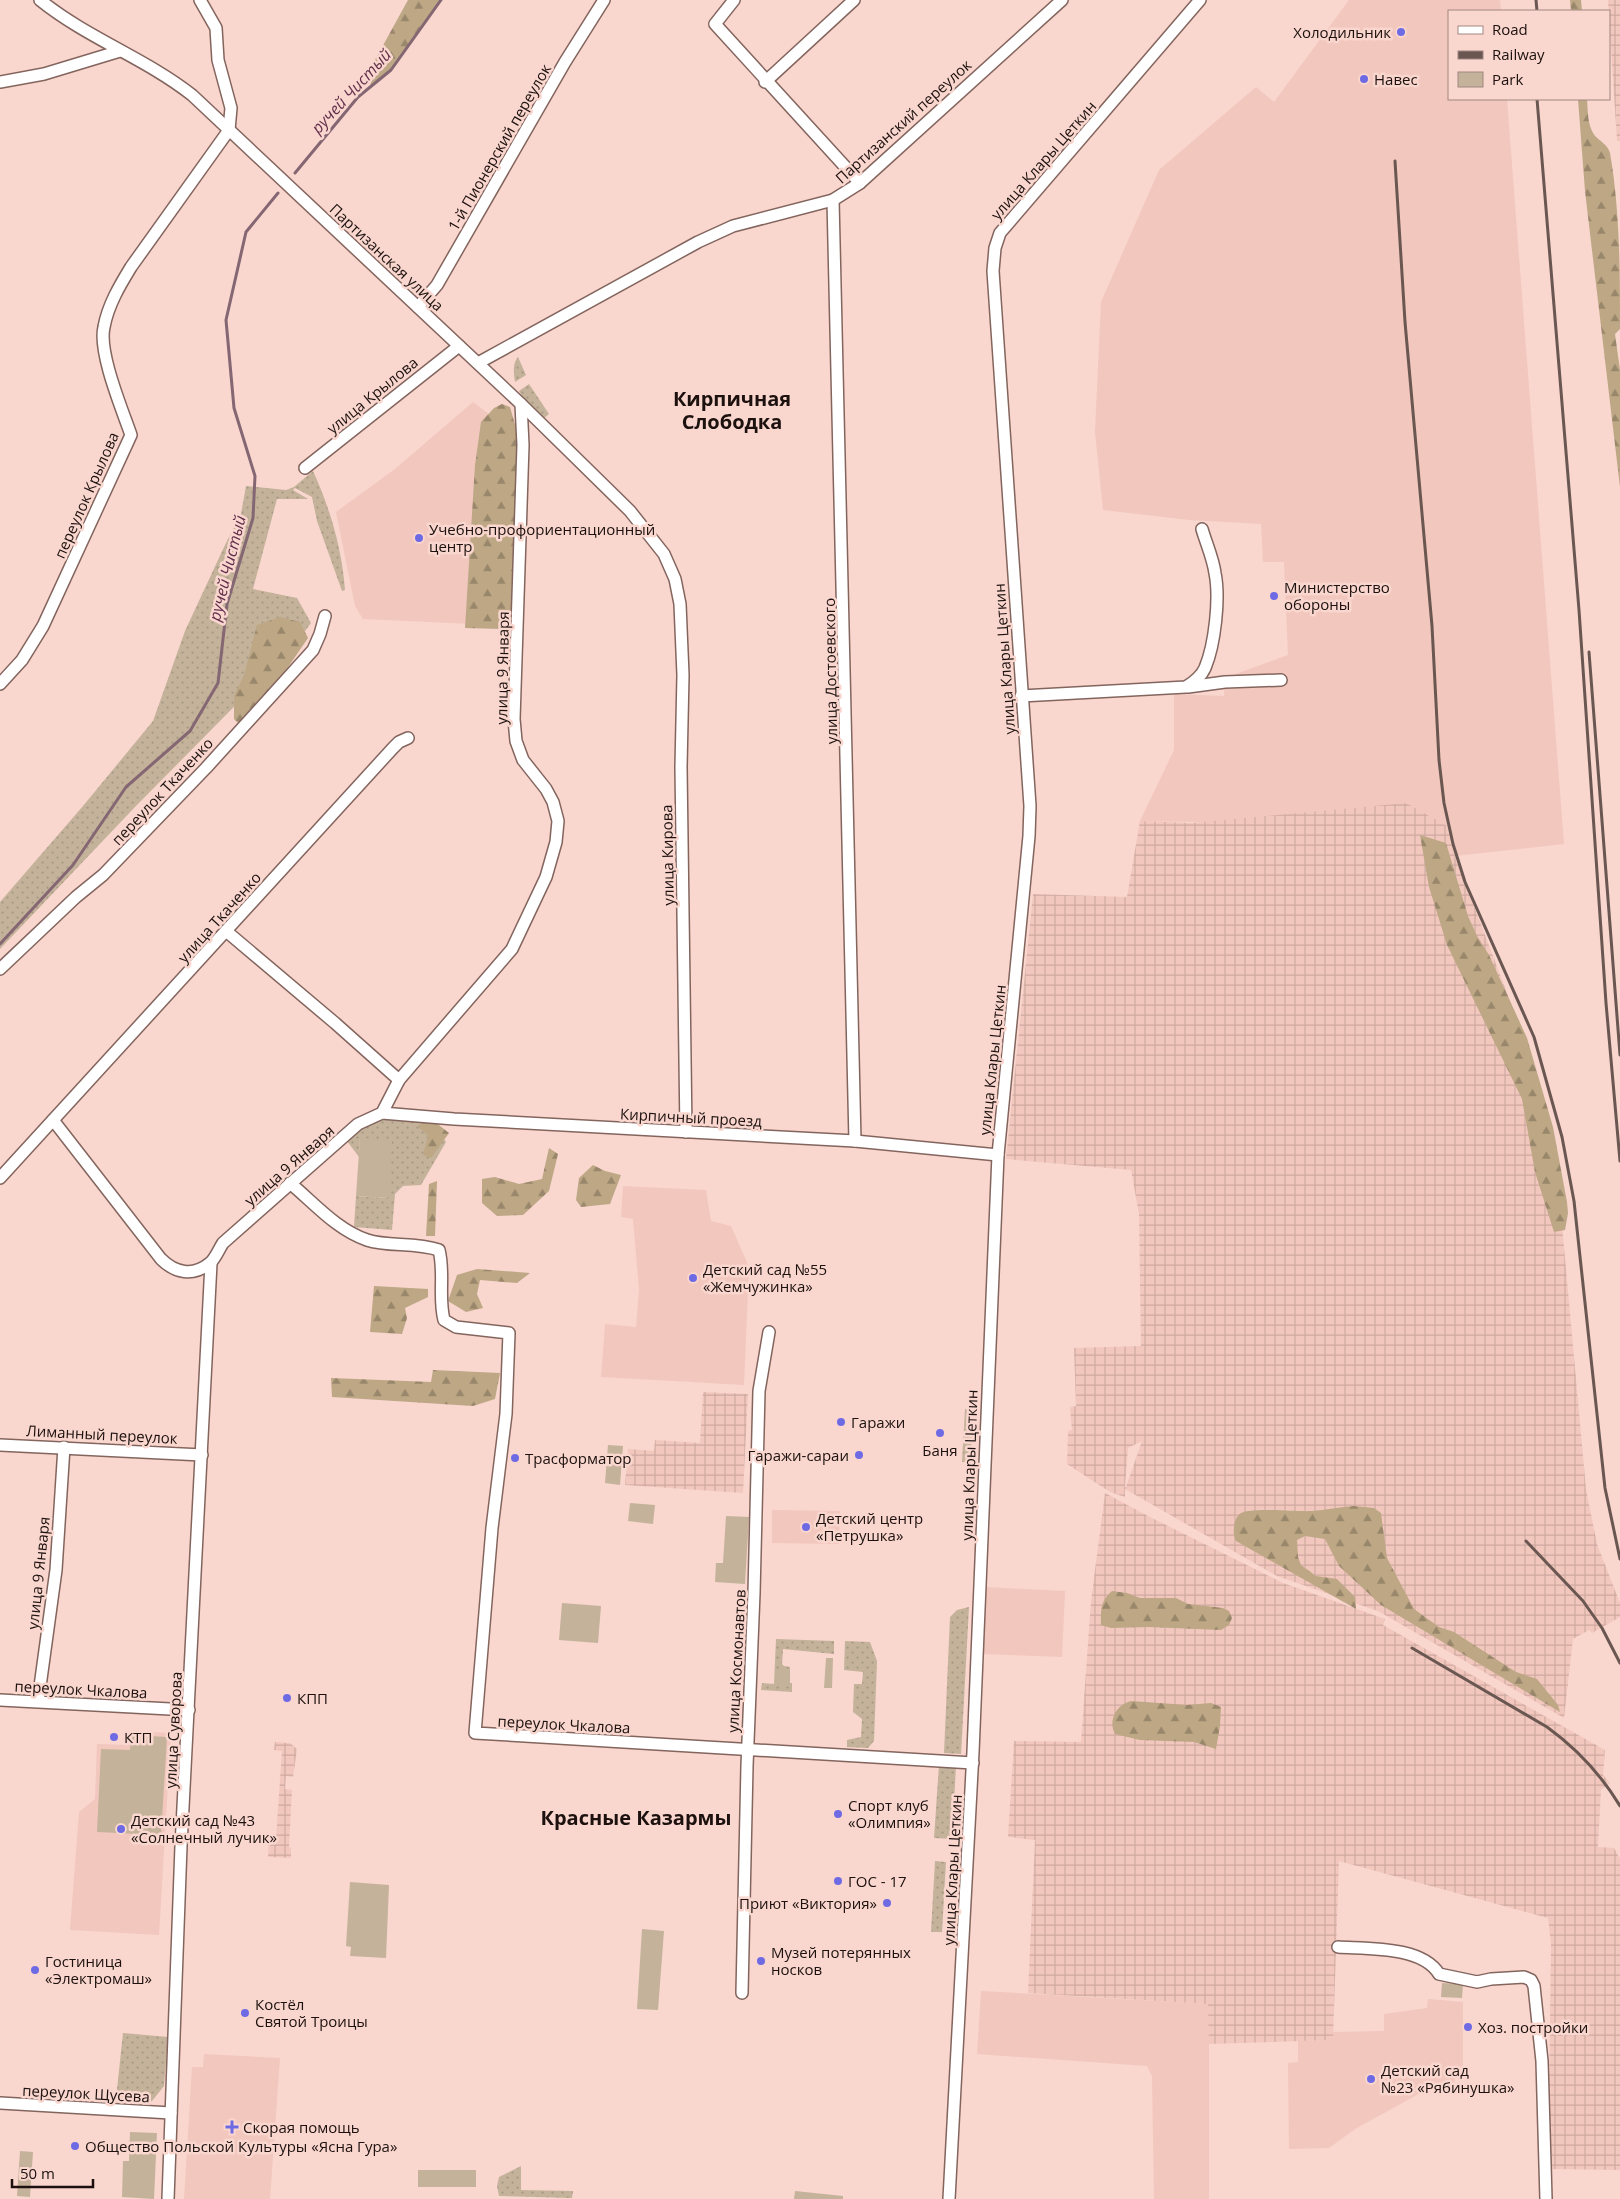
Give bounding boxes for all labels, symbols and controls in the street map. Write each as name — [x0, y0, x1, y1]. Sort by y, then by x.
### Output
legend — [1448, 10, 1610, 100]
text: Road — [1492, 19, 1528, 39]
place label: Холодильник — [1293, 22, 1391, 42]
marker: Холодильник — [1395, 26, 1407, 38]
water label: ручей Чистый — [305, 44, 396, 139]
text: Railway — [1492, 44, 1545, 64]
street label: Партизанский переулок — [831, 54, 975, 187]
street label: 1-й Пионерский переулок — [443, 60, 555, 234]
place label: Навес — [1374, 69, 1418, 89]
text: Park — [1492, 69, 1523, 89]
marker: Навес — [1358, 73, 1370, 85]
street label: улица Клары Цеткин — [986, 96, 1100, 224]
street label: Партизанская улица — [326, 199, 448, 315]
street label: улица Крылова — [322, 352, 422, 438]
district label: Кирпичная Слободка — [673, 385, 791, 435]
street label: переулок Крылова — [49, 429, 123, 561]
water label: ручей Чистый — [203, 513, 251, 624]
place label: Учебно-профориентационный центр — [429, 519, 655, 556]
marker: Учебно-профориентационный центр — [413, 532, 425, 544]
place label: Министерство обороны — [1284, 577, 1390, 614]
street label: улица Клары Цеткин — [989, 583, 1019, 735]
marker: Министерство обороны — [1268, 590, 1280, 602]
street label: улица Достоевского — [819, 598, 841, 744]
street label: улица 9 Января — [491, 611, 513, 725]
street label: переулок Ткаченко — [107, 733, 217, 849]
street label: улица Кирова — [656, 804, 678, 906]
street label: улица Ткаченко — [173, 867, 265, 967]
street label: улица Клары Цеткин — [974, 984, 1010, 1136]
street label: Кирпичный проезд — [620, 1103, 763, 1131]
street label: улица 9 Января — [240, 1120, 338, 1210]
place label: Детский сад №55 «Жемчужинка» — [703, 1259, 827, 1296]
marker: Детский сад №55 «Жемчужинка» — [687, 1272, 699, 1284]
street label: улица Клары Цеткин — [956, 1389, 982, 1541]
place label: Гаражи — [851, 1412, 905, 1432]
marker: Гаражи — [835, 1416, 847, 1428]
street label: Лиманный переулок — [26, 1420, 178, 1448]
marker: Баня — [934, 1427, 946, 1439]
place label: Баня — [922, 1440, 958, 1460]
place label: Гаражи-сараи — [747, 1445, 849, 1465]
place label: Трасформатор — [525, 1448, 632, 1468]
marker: Гаражи-сараи — [853, 1449, 865, 1461]
marker: Трасформатор — [509, 1452, 521, 1464]
place label: Детский центр «Петрушка» — [816, 1508, 923, 1545]
street label: улица 9 Января — [22, 1516, 54, 1630]
marker: Детский центр «Петрушка» — [800, 1521, 812, 1533]
street label: улица Космонавтов — [722, 1589, 750, 1733]
street label: улица Суворова — [160, 1671, 186, 1789]
street label: переулок Чкалова — [14, 1676, 148, 1702]
place label: КПП — [297, 1688, 328, 1708]
marker: КПП — [281, 1692, 293, 1704]
street label: переулок Чкалова — [497, 1711, 631, 1737]
place label: КТП — [124, 1727, 152, 1747]
marker: КТП — [108, 1731, 120, 1743]
street label: улица Клары Цеткин — [938, 1794, 966, 1946]
place label: Спорт клуб «Олимпия» — [848, 1795, 931, 1832]
district label: Красные Казармы — [541, 1804, 731, 1831]
marker: Спорт клуб «Олимпия» — [832, 1808, 844, 1820]
place label: Детский сад №43 «Солнечный лучик» — [131, 1810, 277, 1847]
marker: Детский сад №43 «Солнечный лучик» — [115, 1823, 127, 1835]
place label: ГОС - 17 — [848, 1871, 907, 1891]
marker: ГОС - 17 — [832, 1875, 844, 1887]
place label: Приют «Виктория» — [739, 1893, 877, 1913]
marker: Приют «Виктория» — [881, 1897, 893, 1909]
place label: Музей потерянных носков — [771, 1942, 911, 1979]
place label: Гостиница «Электромаш» — [45, 1951, 152, 1988]
marker: Музей потерянных носков — [755, 1955, 767, 1967]
marker: Гостиница «Электромаш» — [29, 1964, 41, 1976]
place label: Костёл Святой Троицы — [255, 1994, 368, 2031]
marker: Костёл Святой Троицы — [239, 2007, 251, 2019]
place label: Хоз. постройки — [1478, 2017, 1588, 2037]
marker: Хоз. постройки — [1462, 2021, 1474, 2033]
place label: Детский сад №23 «Рябинушка» — [1381, 2060, 1514, 2097]
marker: Детский сад №23 «Рябинушка» — [1365, 2073, 1377, 2085]
street label: переулок Щусева — [22, 2080, 150, 2106]
place label: Скорая помощь — [243, 2117, 360, 2137]
marker: Скорая помощь — [225, 2120, 239, 2134]
place label: Общество Польской Культуры «Ясна Гура» — [85, 2136, 397, 2156]
marker: Общество Польской Культуры «Ясна Гура» — [69, 2140, 81, 2152]
scale bar — [12, 2156, 94, 2188]
text: 50 m — [20, 2163, 55, 2183]

